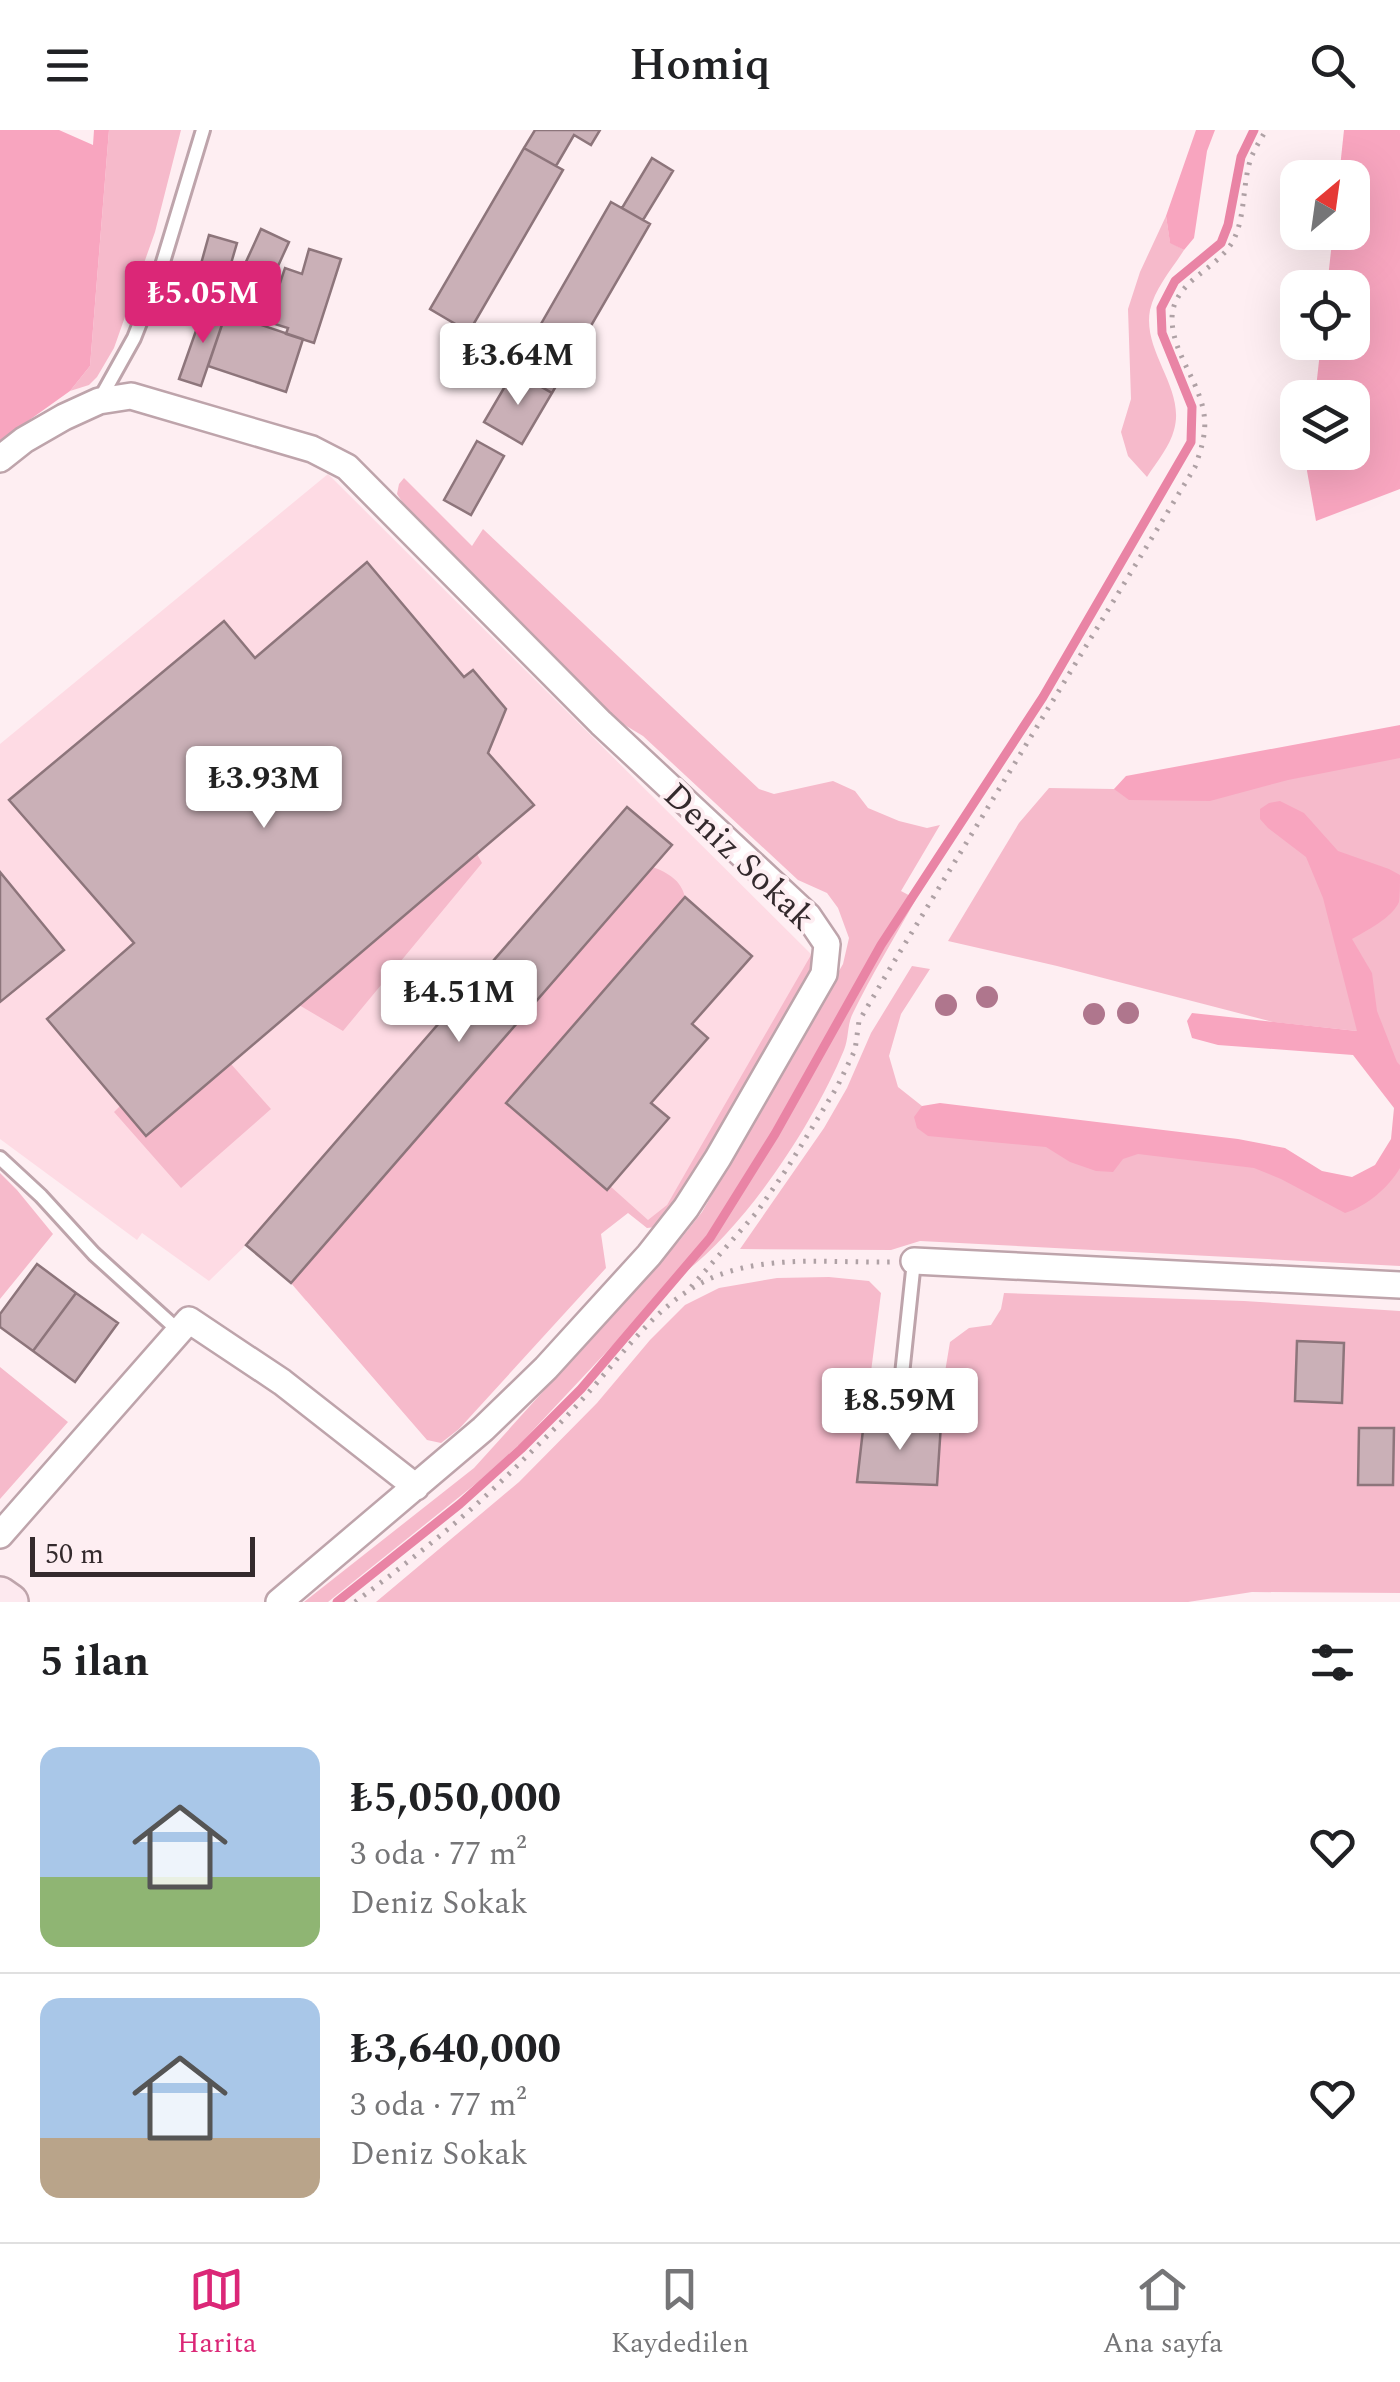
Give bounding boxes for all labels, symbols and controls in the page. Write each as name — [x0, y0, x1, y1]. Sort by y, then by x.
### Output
text: Homiq — [629, 31, 771, 100]
icon: menu — [40, 38, 95, 93]
icon: search — [1305, 38, 1360, 93]
north arrow — [1280, 160, 1370, 250]
map controls — [1280, 160, 1370, 470]
pin: ₺5.05M — [122, 261, 284, 346]
text: ₺5.05M — [147, 269, 259, 318]
button: locate — [1280, 270, 1370, 360]
pin: ₺3.64M — [437, 323, 599, 408]
text: ₺3.64M — [462, 331, 574, 380]
button: layers — [1280, 380, 1370, 470]
pin: ₺3.93M — [183, 746, 345, 831]
text: ₺3.93M — [208, 754, 320, 803]
street label: Deniz Sokak — [651, 770, 827, 944]
pin: ₺4.51M — [378, 960, 540, 1045]
text: ₺4.51M — [403, 968, 515, 1017]
pin: ₺8.59M — [819, 1368, 981, 1453]
text: ₺8.59M — [844, 1376, 956, 1425]
scale bar — [30, 1532, 255, 1576]
text: 50 m — [45, 1533, 104, 1576]
text: 5 ilan — [40, 1631, 149, 1694]
icon: filters — [1305, 1635, 1360, 1690]
text: ₺5,050,000 — [350, 1767, 561, 1830]
icon: home — [120, 1787, 240, 1907]
icon: heart — [1305, 1820, 1360, 1875]
text: 3 oda · 77 m² — [350, 1830, 527, 1879]
text: Deniz Sokak — [350, 1879, 528, 1928]
text: ₺3,640,000 — [350, 2018, 561, 2081]
icon: home — [120, 2038, 240, 2158]
icon: heart — [1305, 2071, 1360, 2126]
text: 3 oda · 77 m² — [350, 2081, 527, 2130]
text: Deniz Sokak — [350, 2130, 528, 2179]
tab: Harita — [177, 2262, 257, 2365]
tab: Kaydedilen — [611, 2262, 749, 2365]
tab: Ana sayfa — [1103, 2262, 1223, 2365]

